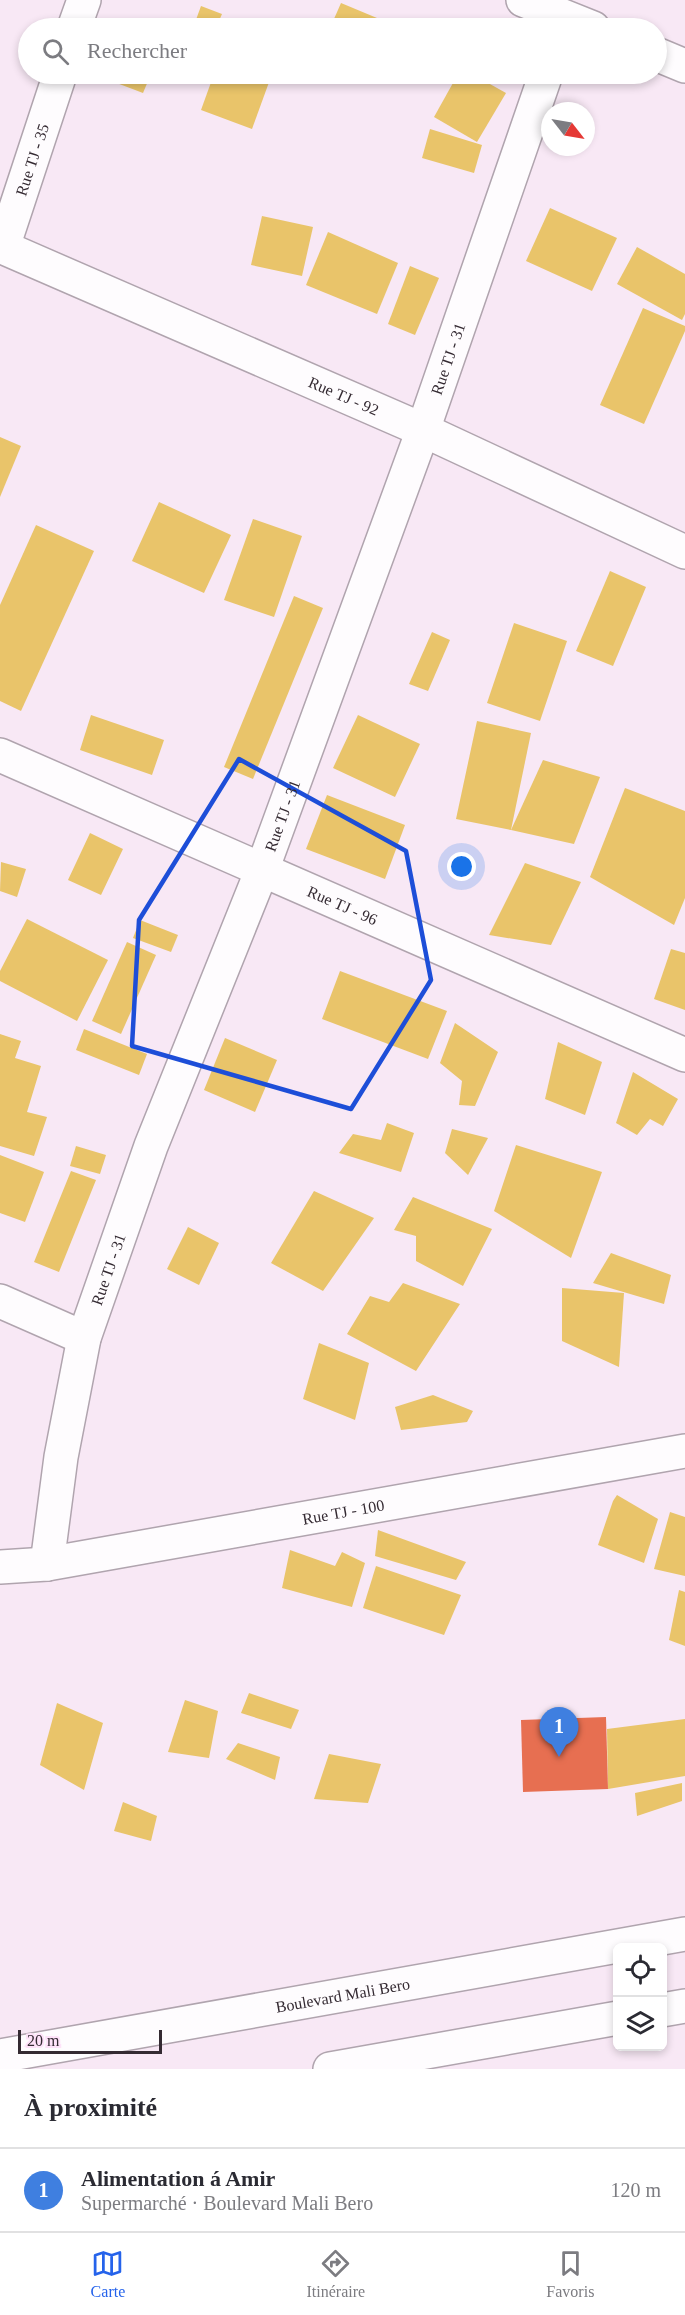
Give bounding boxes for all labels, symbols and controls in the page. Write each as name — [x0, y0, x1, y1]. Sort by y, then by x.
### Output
search box — [18, 18, 667, 84]
icon: search — [39, 35, 72, 68]
text: Rechercher — [87, 38, 187, 63]
north arrow — [541, 102, 595, 156]
street label: Rue TJ - 35 — [12, 122, 52, 198]
street label: Rue TJ - 31 — [428, 321, 468, 397]
street label: Rue TJ - 92 — [306, 373, 381, 419]
street label: Rue TJ - 31 — [262, 778, 303, 854]
your location — [447, 852, 476, 881]
street label: Rue TJ - 96 — [305, 883, 380, 928]
street label: Rue TJ - 31 — [88, 1231, 129, 1307]
street label: Rue TJ - 100 — [301, 1496, 386, 1528]
pin: 1 — [540, 1708, 578, 1757]
map controls — [613, 1943, 667, 2051]
button: locate — [613, 1943, 667, 1997]
street label: Boulevard Mali Bero — [274, 1975, 411, 2016]
button: layers — [613, 1997, 667, 2051]
scale bar — [18, 2027, 162, 2054]
text: 20 m — [27, 2032, 59, 2049]
text: À proximité — [24, 2093, 157, 2122]
text: Alimentation á Amir — [81, 2166, 275, 2191]
text: 1 — [39, 2179, 49, 2201]
text: 120 m — [610, 2179, 661, 2201]
text: Supermarché · Boulevard Mali Bero — [81, 2192, 373, 2214]
tab: Carte — [91, 2247, 125, 2301]
tab: Itinéraire — [307, 2247, 365, 2301]
tab: Favoris — [546, 2247, 594, 2301]

